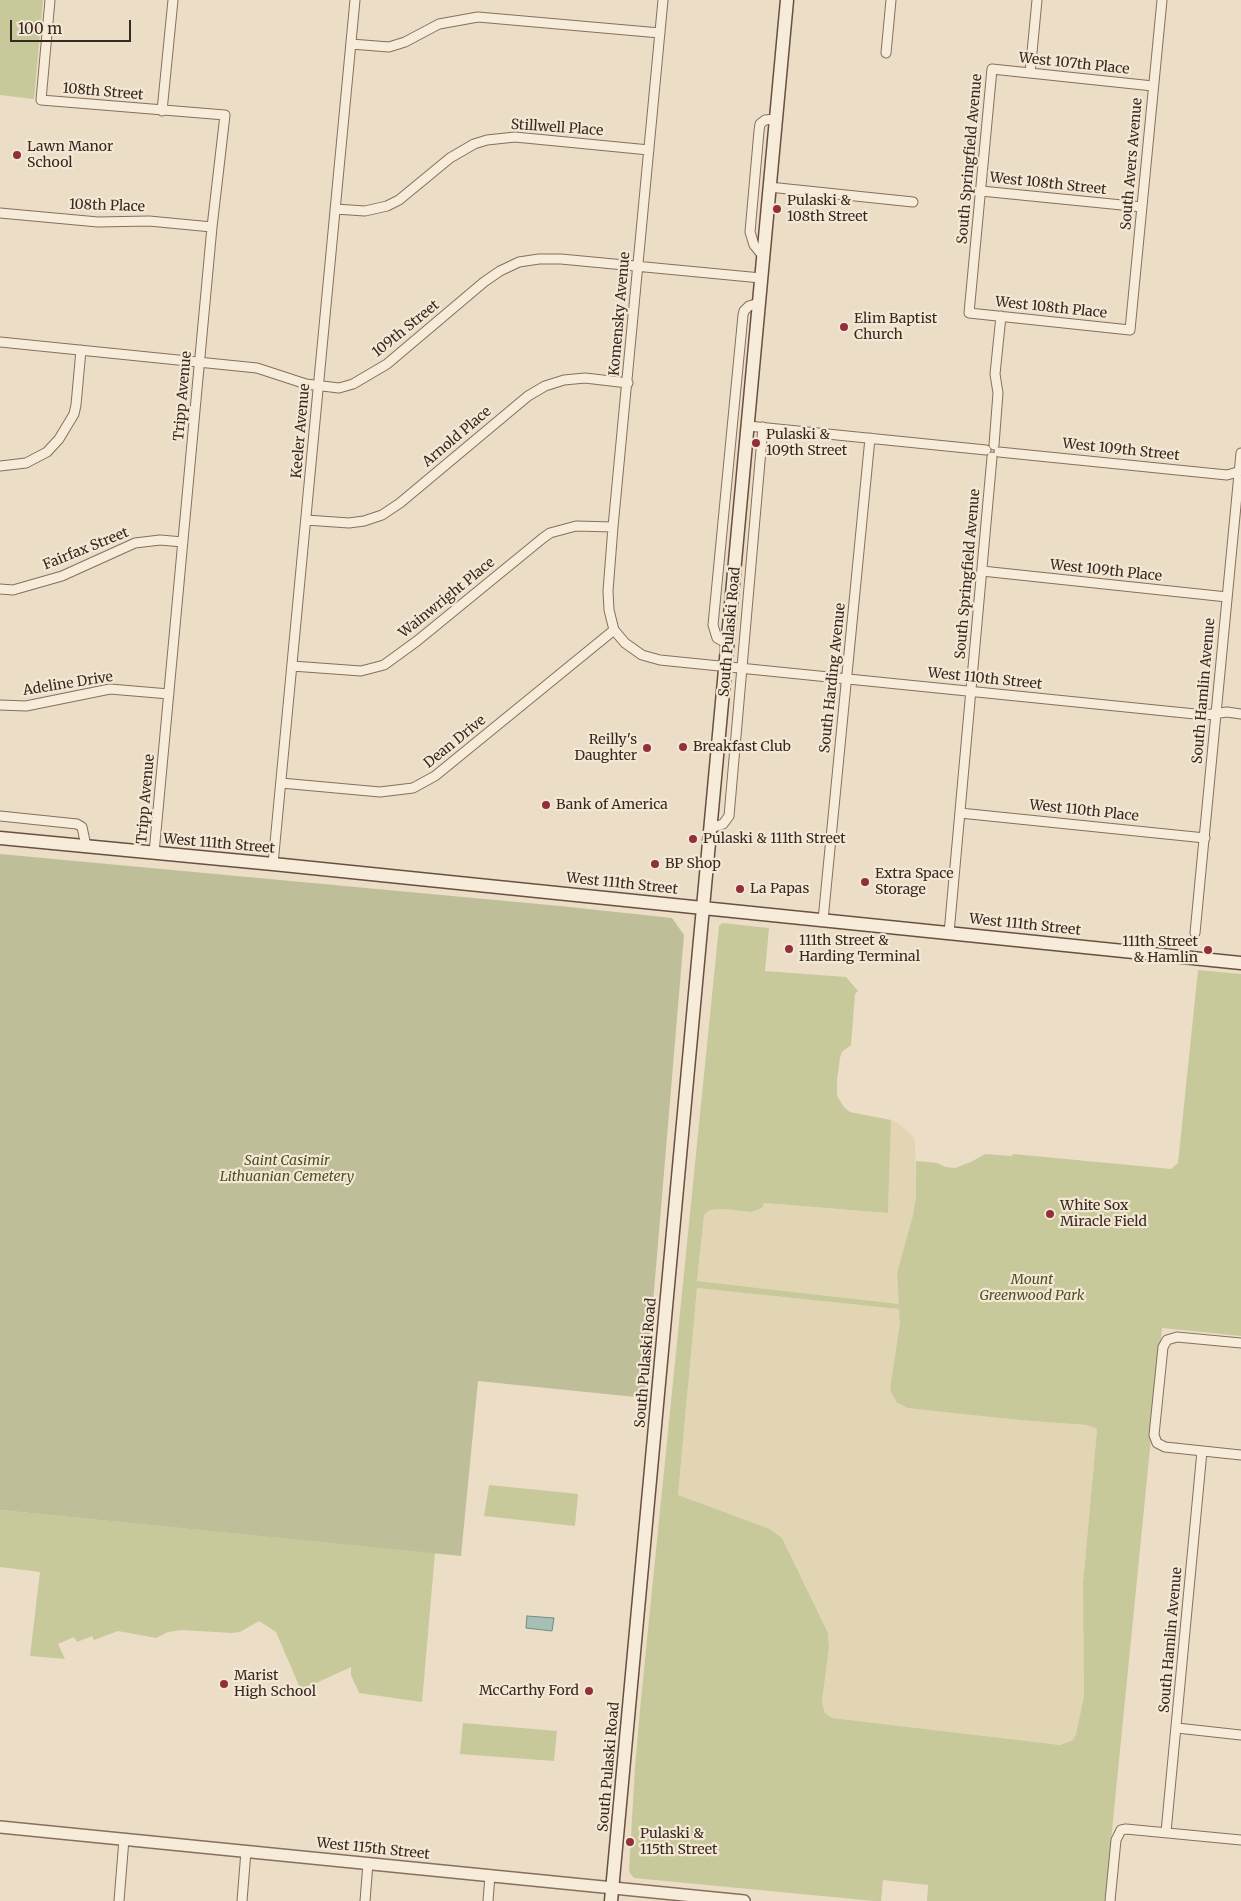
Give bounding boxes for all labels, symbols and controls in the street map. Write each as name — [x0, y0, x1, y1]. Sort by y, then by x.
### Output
scale bar — [12, 10, 134, 42]
text: 100 m — [18, 19, 62, 38]
street label: West 107th Place — [1018, 50, 1130, 78]
street label: South Springfield Avenue — [954, 73, 986, 245]
street label: 108th Street — [62, 80, 144, 104]
street label: South Avers Avenue — [1118, 97, 1146, 231]
street label: Stillwell Place — [510, 116, 604, 140]
place label: Lawn Manor School — [27, 139, 113, 172]
marker: Lawn Manor School — [11, 149, 23, 161]
street label: West 108th Street — [989, 170, 1107, 198]
place label: Pulaski & 108th Street — [787, 193, 868, 226]
street label: 108th Place — [69, 196, 145, 216]
marker: Pulaski & 108th Street — [771, 203, 783, 215]
street label: Komensky Avenue — [606, 251, 634, 377]
street label: West 108th Place — [994, 294, 1108, 322]
street label: 109th Street — [369, 297, 443, 361]
place label: Elim Baptist Church — [854, 311, 937, 344]
marker: Elim Baptist Church — [838, 321, 850, 333]
street label: Tripp Avenue — [171, 350, 195, 442]
street label: Keeler Avenue — [288, 383, 314, 479]
street label: Arnold Place — [419, 403, 495, 471]
place label: Pulaski & 109th Street — [766, 427, 847, 460]
street label: West 109th Street — [1062, 435, 1180, 465]
marker: Pulaski & 109th Street — [750, 437, 762, 449]
street label: South Springfield Avenue — [952, 488, 984, 660]
street label: Fairfax Street — [41, 524, 131, 574]
street label: Wainwright Place — [396, 554, 498, 642]
street label: West 109th Place — [1049, 557, 1163, 585]
street label: South Pulaski Road — [716, 566, 744, 698]
street label: South Harding Avenue — [817, 602, 849, 754]
street label: South Hamlin Avenue — [1189, 617, 1219, 765]
street label: West 110th Street — [927, 665, 1043, 693]
street label: Adeline Drive — [22, 669, 114, 699]
street label: Dean Drive — [421, 712, 489, 772]
place label: Reilly's Daughter — [574, 732, 637, 764]
place label: Breakfast Club — [693, 739, 791, 755]
marker: Breakfast Club — [677, 741, 689, 753]
marker: Reilly's Daughter — [641, 742, 653, 754]
street label: Tripp Avenue — [134, 753, 158, 845]
place label: Bank of America — [556, 797, 668, 813]
street label: West 110th Place — [1028, 797, 1140, 825]
marker: Bank of America — [540, 799, 552, 811]
street label: West 111th Street — [162, 831, 276, 857]
place label: Pulaski & 111th Street — [703, 831, 846, 847]
marker: Pulaski & 111th Street — [687, 833, 699, 845]
place label: BP Shop — [665, 856, 721, 872]
marker: BP Shop — [649, 858, 661, 870]
place label: Extra Space Storage — [875, 866, 954, 899]
street label: West 111th Street — [565, 870, 679, 898]
marker: Extra Space Storage — [859, 876, 871, 888]
place label: La Papas — [750, 881, 809, 897]
marker: La Papas — [734, 883, 746, 895]
street label: West 111th Street — [968, 911, 1082, 939]
place label: 111th Street & Harding Terminal — [799, 933, 920, 966]
place label: 111th Street & Hamlin — [1122, 934, 1198, 966]
marker: 111th Street & Harding Terminal — [783, 943, 795, 955]
marker: 111th Street & Hamlin — [1202, 944, 1214, 956]
park label: Saint Casimir Lithuanian Cemetery — [220, 1153, 354, 1186]
place label: White Sox Miracle Field — [1060, 1198, 1147, 1230]
marker: White Sox Miracle Field — [1044, 1208, 1056, 1220]
park label: Mount Greenwood Park — [980, 1272, 1084, 1304]
street label: South Pulaski Road — [632, 1297, 660, 1429]
street label: South Hamlin Avenue — [1156, 1566, 1186, 1714]
place label: Marist High School — [234, 1668, 316, 1700]
marker: Marist High School — [218, 1678, 230, 1690]
place label: McCarthy Ford — [479, 1683, 579, 1699]
marker: McCarthy Ford — [583, 1685, 595, 1697]
street label: South Pulaski Road — [595, 1701, 623, 1833]
place label: Pulaski & 115th Street — [640, 1826, 717, 1858]
street label: West 115th Street — [315, 1835, 431, 1863]
marker: Pulaski & 115th Street — [624, 1836, 636, 1848]

